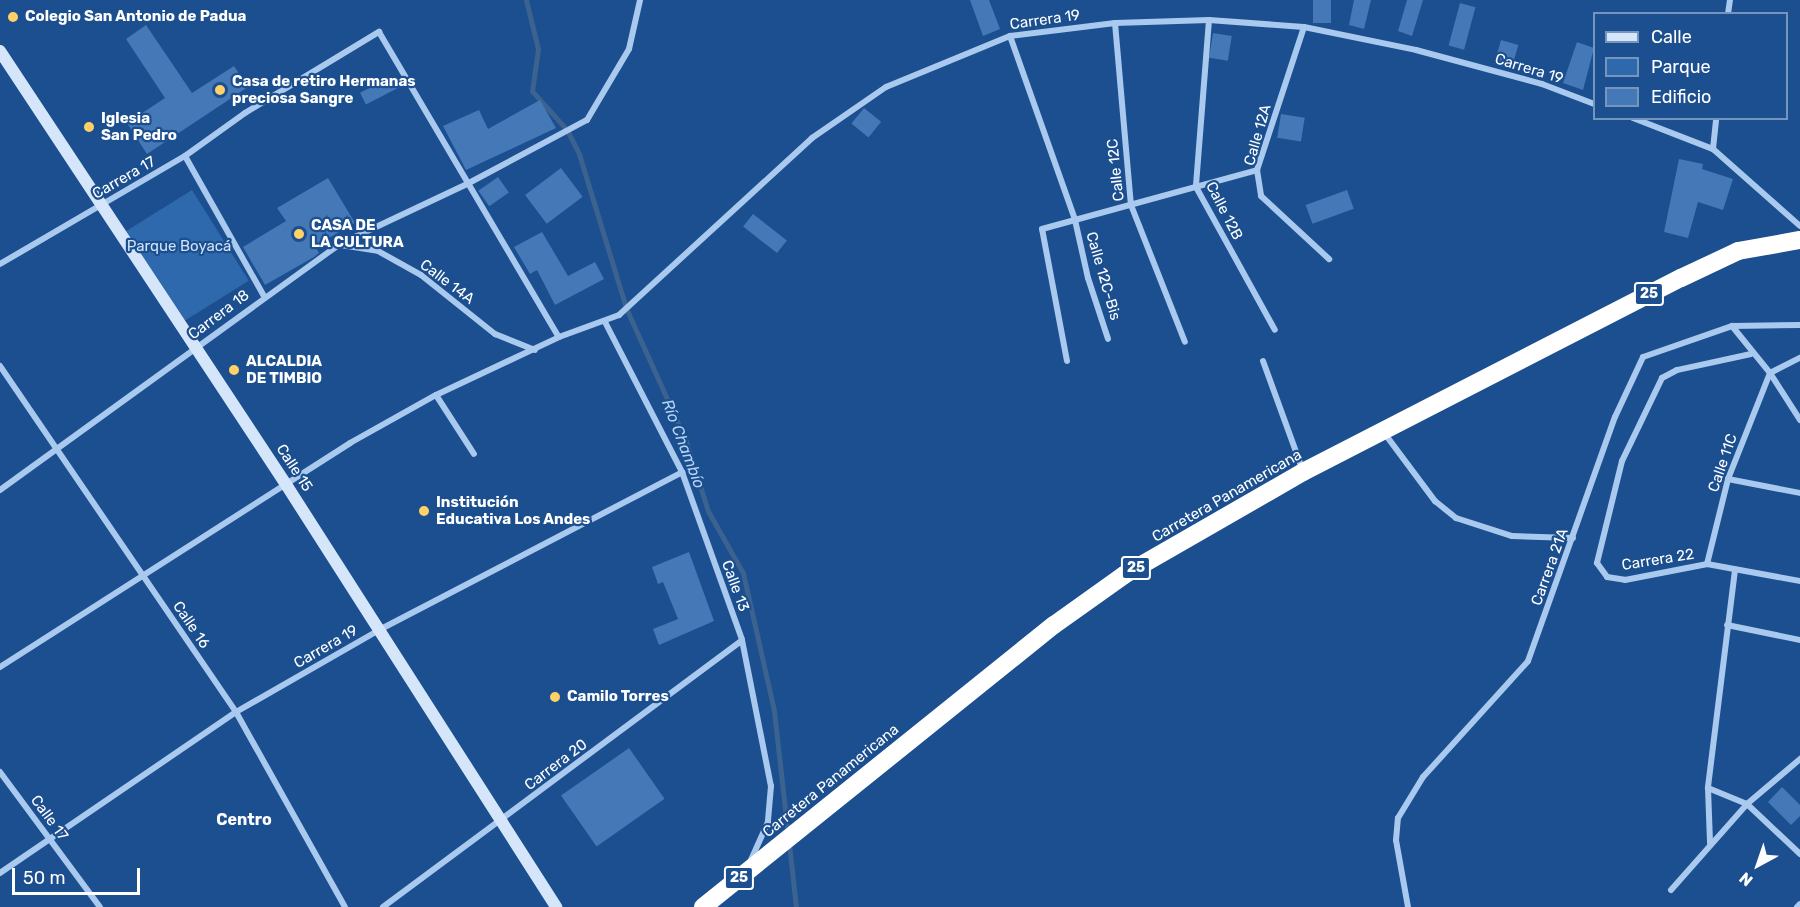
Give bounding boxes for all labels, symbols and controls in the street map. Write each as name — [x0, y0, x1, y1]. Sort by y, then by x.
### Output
street label: Carrera 19 — [1009, 6, 1081, 34]
place label: Colegio San Antonio de Padua — [25, 8, 247, 26]
marker: Colegio San Antonio de Padua — [6, 10, 20, 24]
legend — [1593, 12, 1788, 120]
text: Calle — [1651, 26, 1692, 48]
street label: Carrera 19 — [1493, 50, 1565, 88]
text: Parque — [1651, 56, 1711, 78]
place label: Casa de retiro Hermanas preciosa Sangre — [232, 72, 416, 107]
marker: Casa de retiro Hermanas preciosa Sangre — [213, 83, 227, 97]
text: Edificio — [1651, 86, 1711, 108]
street label: Calle 12A — [1241, 102, 1275, 168]
place label: Iglesia San Pedro — [101, 109, 177, 144]
marker: Iglesia San Pedro — [82, 120, 96, 134]
street label: Calle 12C — [1104, 138, 1128, 202]
street label: Carrera 17 — [89, 153, 159, 203]
street label: Calle 12B — [1202, 179, 1246, 243]
place label: CASA DE LA CULTURA — [311, 216, 404, 251]
marker: CASA DE LA CULTURA — [292, 227, 306, 241]
street label: Calle 12C-Bis — [1082, 230, 1124, 322]
park label: Parque Boyacá — [127, 238, 231, 256]
street label: Calle 14A — [416, 256, 478, 308]
road number: 25 — [1632, 283, 1666, 305]
street label: Carrera 18 — [185, 286, 253, 344]
place label: ALCALDIA DE TIMBIO — [246, 352, 322, 387]
marker: ALCALDIA DE TIMBIO — [227, 363, 241, 377]
water label: Río Chambío — [657, 397, 709, 491]
street label: Calle 11C — [1705, 431, 1741, 495]
street label: Calle 15 — [272, 441, 316, 495]
street label: Carretera Panamericana — [1149, 446, 1305, 546]
place label: Institución Educativa Los Andes — [436, 493, 591, 528]
marker: Institución Educativa Los Andes — [417, 504, 431, 518]
street label: Carrera 21A — [1528, 526, 1572, 608]
street label: Carrera 22 — [1621, 545, 1695, 575]
road number: 25 — [1120, 557, 1152, 579]
street label: Calle 13 — [717, 558, 753, 614]
street label: Calle 16 — [169, 598, 213, 652]
street label: Carrera 19 — [291, 622, 361, 672]
place label: Camilo Torres — [567, 688, 669, 706]
marker: Camilo Torres — [548, 690, 562, 704]
street label: Carretera Panamericana — [759, 721, 903, 841]
street label: Carrera 20 — [521, 736, 591, 794]
street label: Calle 17 — [27, 792, 71, 844]
district label: Centro — [216, 810, 272, 830]
north arrow — [1728, 835, 1788, 895]
scale bar — [15, 856, 142, 894]
text: 50 m — [23, 867, 66, 889]
road number: 25 — [722, 867, 756, 889]
text: N — [1736, 868, 1757, 890]

